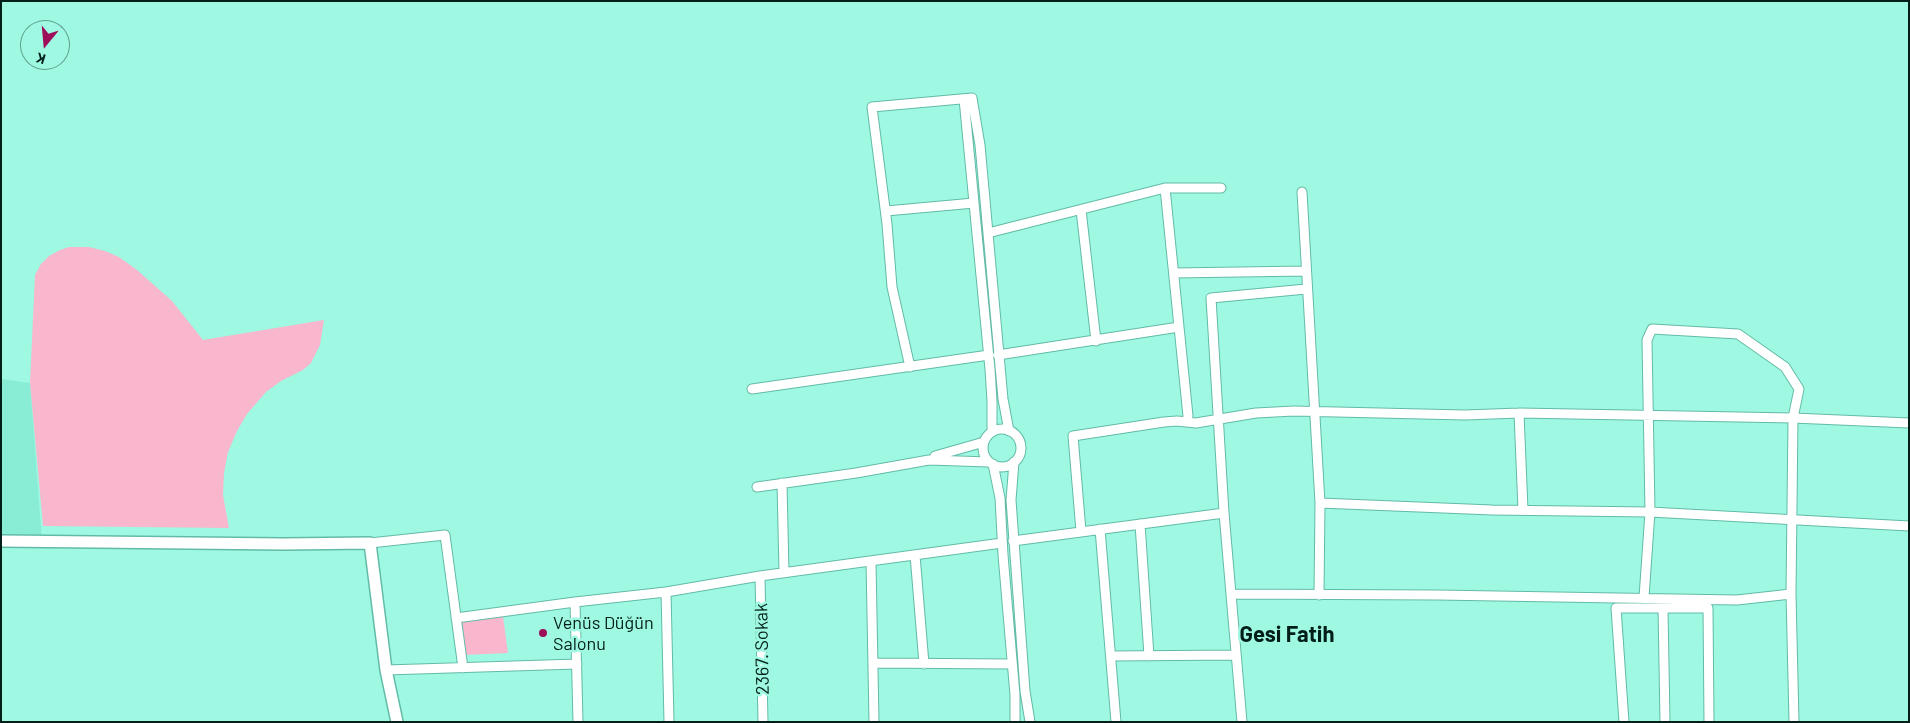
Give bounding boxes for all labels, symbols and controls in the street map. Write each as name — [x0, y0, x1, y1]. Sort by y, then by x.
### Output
north arrow — [20, 20, 70, 70]
text: K — [34, 49, 47, 68]
street label: 2367. Sokak — [750, 603, 774, 695]
place label: Venüs Düğün Salonu — [553, 612, 654, 654]
district label: Gesi Fatih — [1240, 622, 1334, 648]
marker: Venüs Düğün Salonu — [537, 627, 549, 639]

